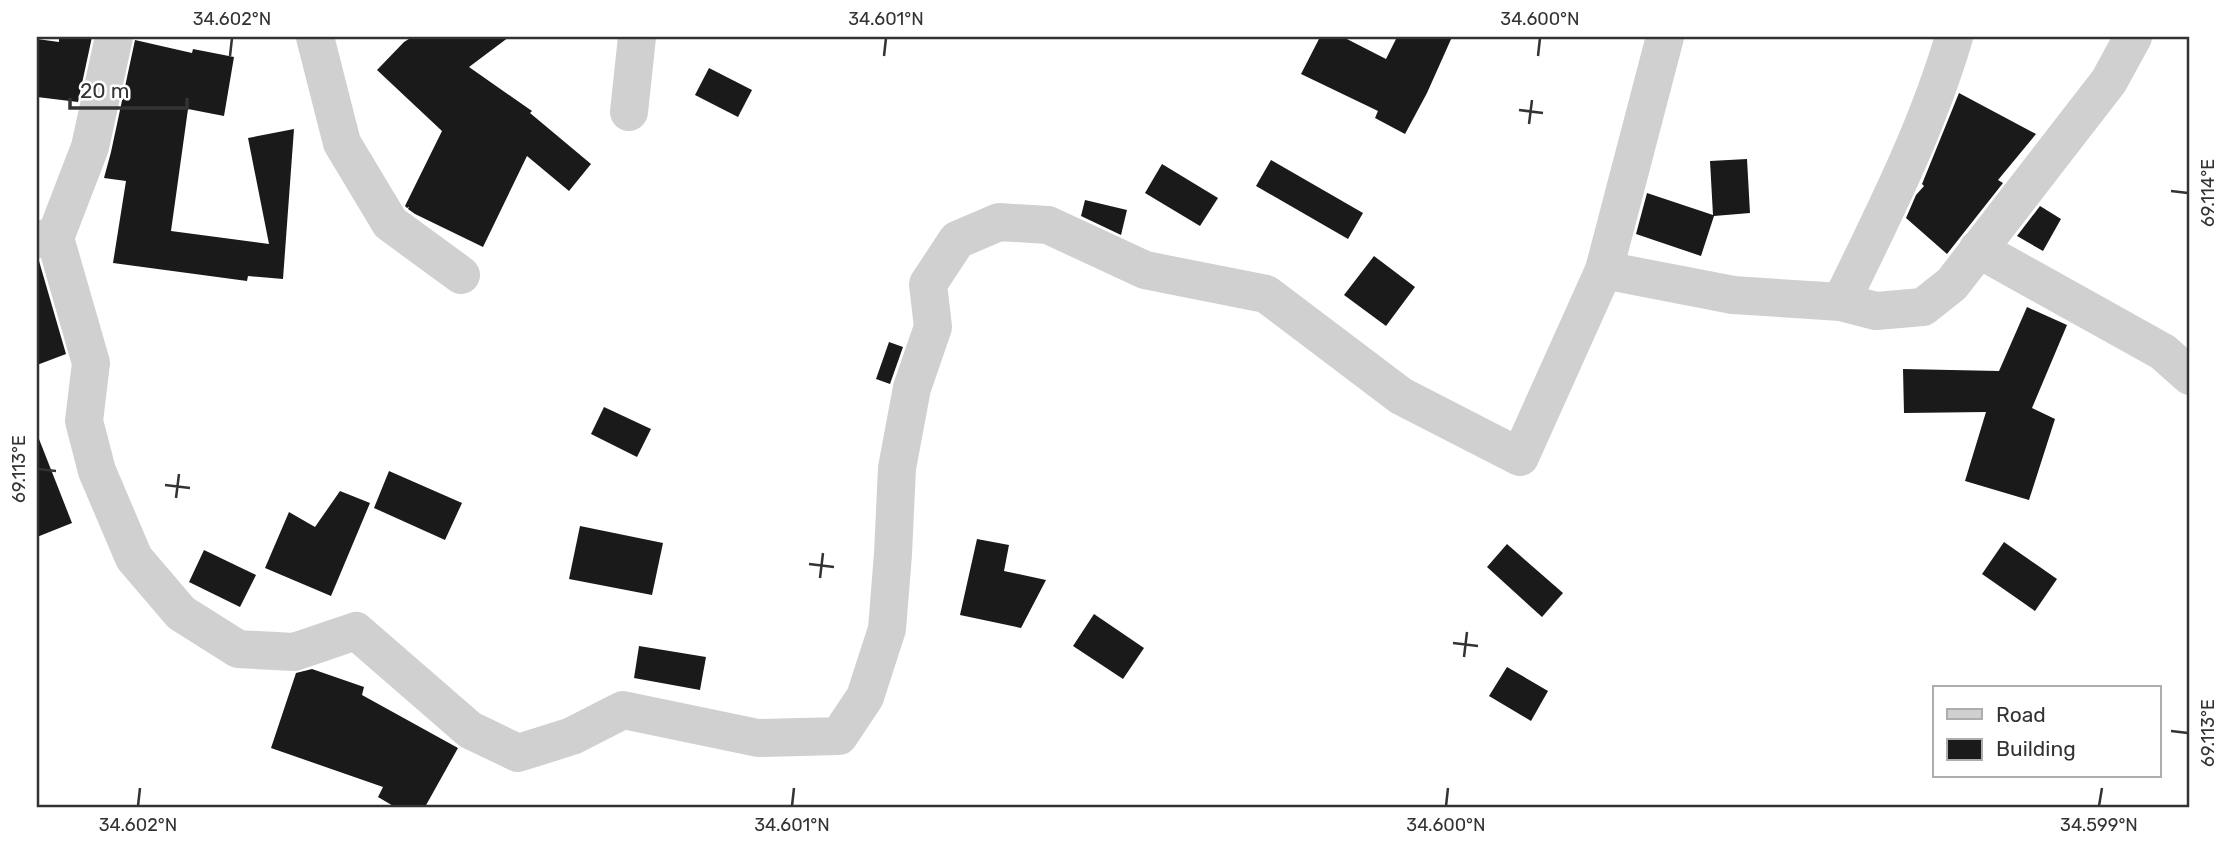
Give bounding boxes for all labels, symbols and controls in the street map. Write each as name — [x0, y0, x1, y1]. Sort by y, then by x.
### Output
text: 34.602°N — [193, 8, 271, 30]
text: 34.601°N — [848, 8, 924, 30]
text: 34.600°N — [1500, 8, 1580, 30]
scale bar — [70, 66, 187, 110]
text: 20 m — [80, 78, 129, 103]
text: 69.114°E — [2197, 159, 2219, 227]
text: 69.113°E — [8, 435, 30, 503]
legend — [1933, 686, 2160, 778]
text: 69.113°E — [2197, 699, 2219, 767]
text: Road — [1996, 702, 2046, 727]
text: Building — [1996, 736, 2076, 761]
text: 34.602°N — [99, 814, 177, 836]
text: 34.601°N — [754, 814, 830, 836]
text: 34.600°N — [1406, 814, 1486, 836]
text: 34.599°N — [2060, 814, 2138, 836]

